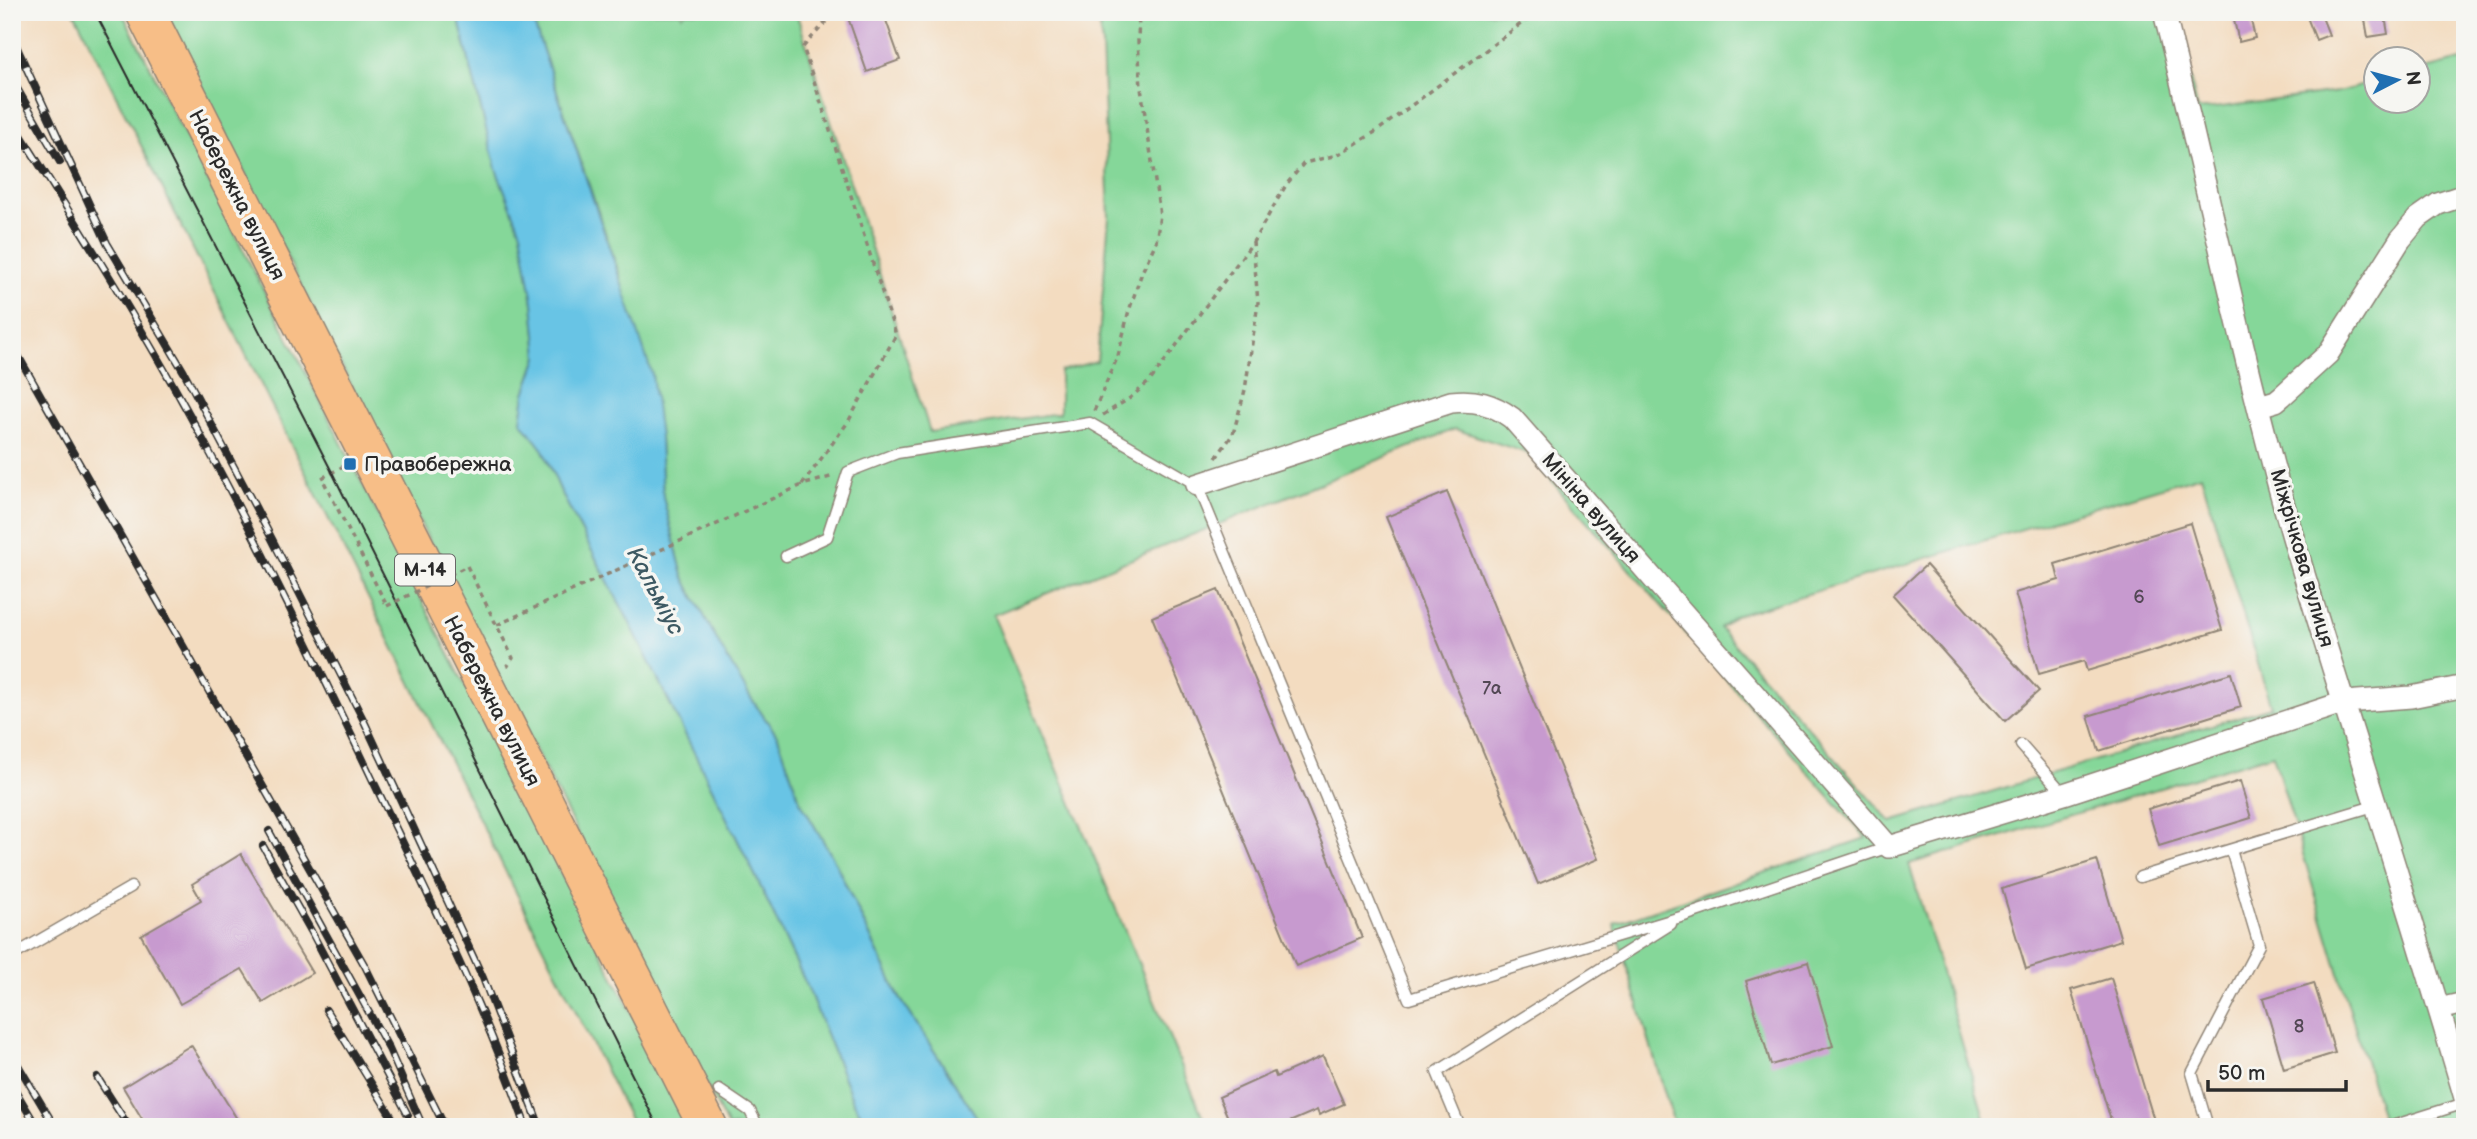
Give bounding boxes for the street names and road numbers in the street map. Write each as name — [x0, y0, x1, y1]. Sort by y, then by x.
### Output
street label: Набережна вулиця — [183, 106, 291, 284]
street label: Мініна вулиця — [1536, 448, 1646, 568]
street label: Міжрічкова вулиця — [2265, 466, 2339, 650]
road number: М-14 — [395, 554, 455, 586]
street label: Набережна вулиця — [438, 612, 546, 790]

